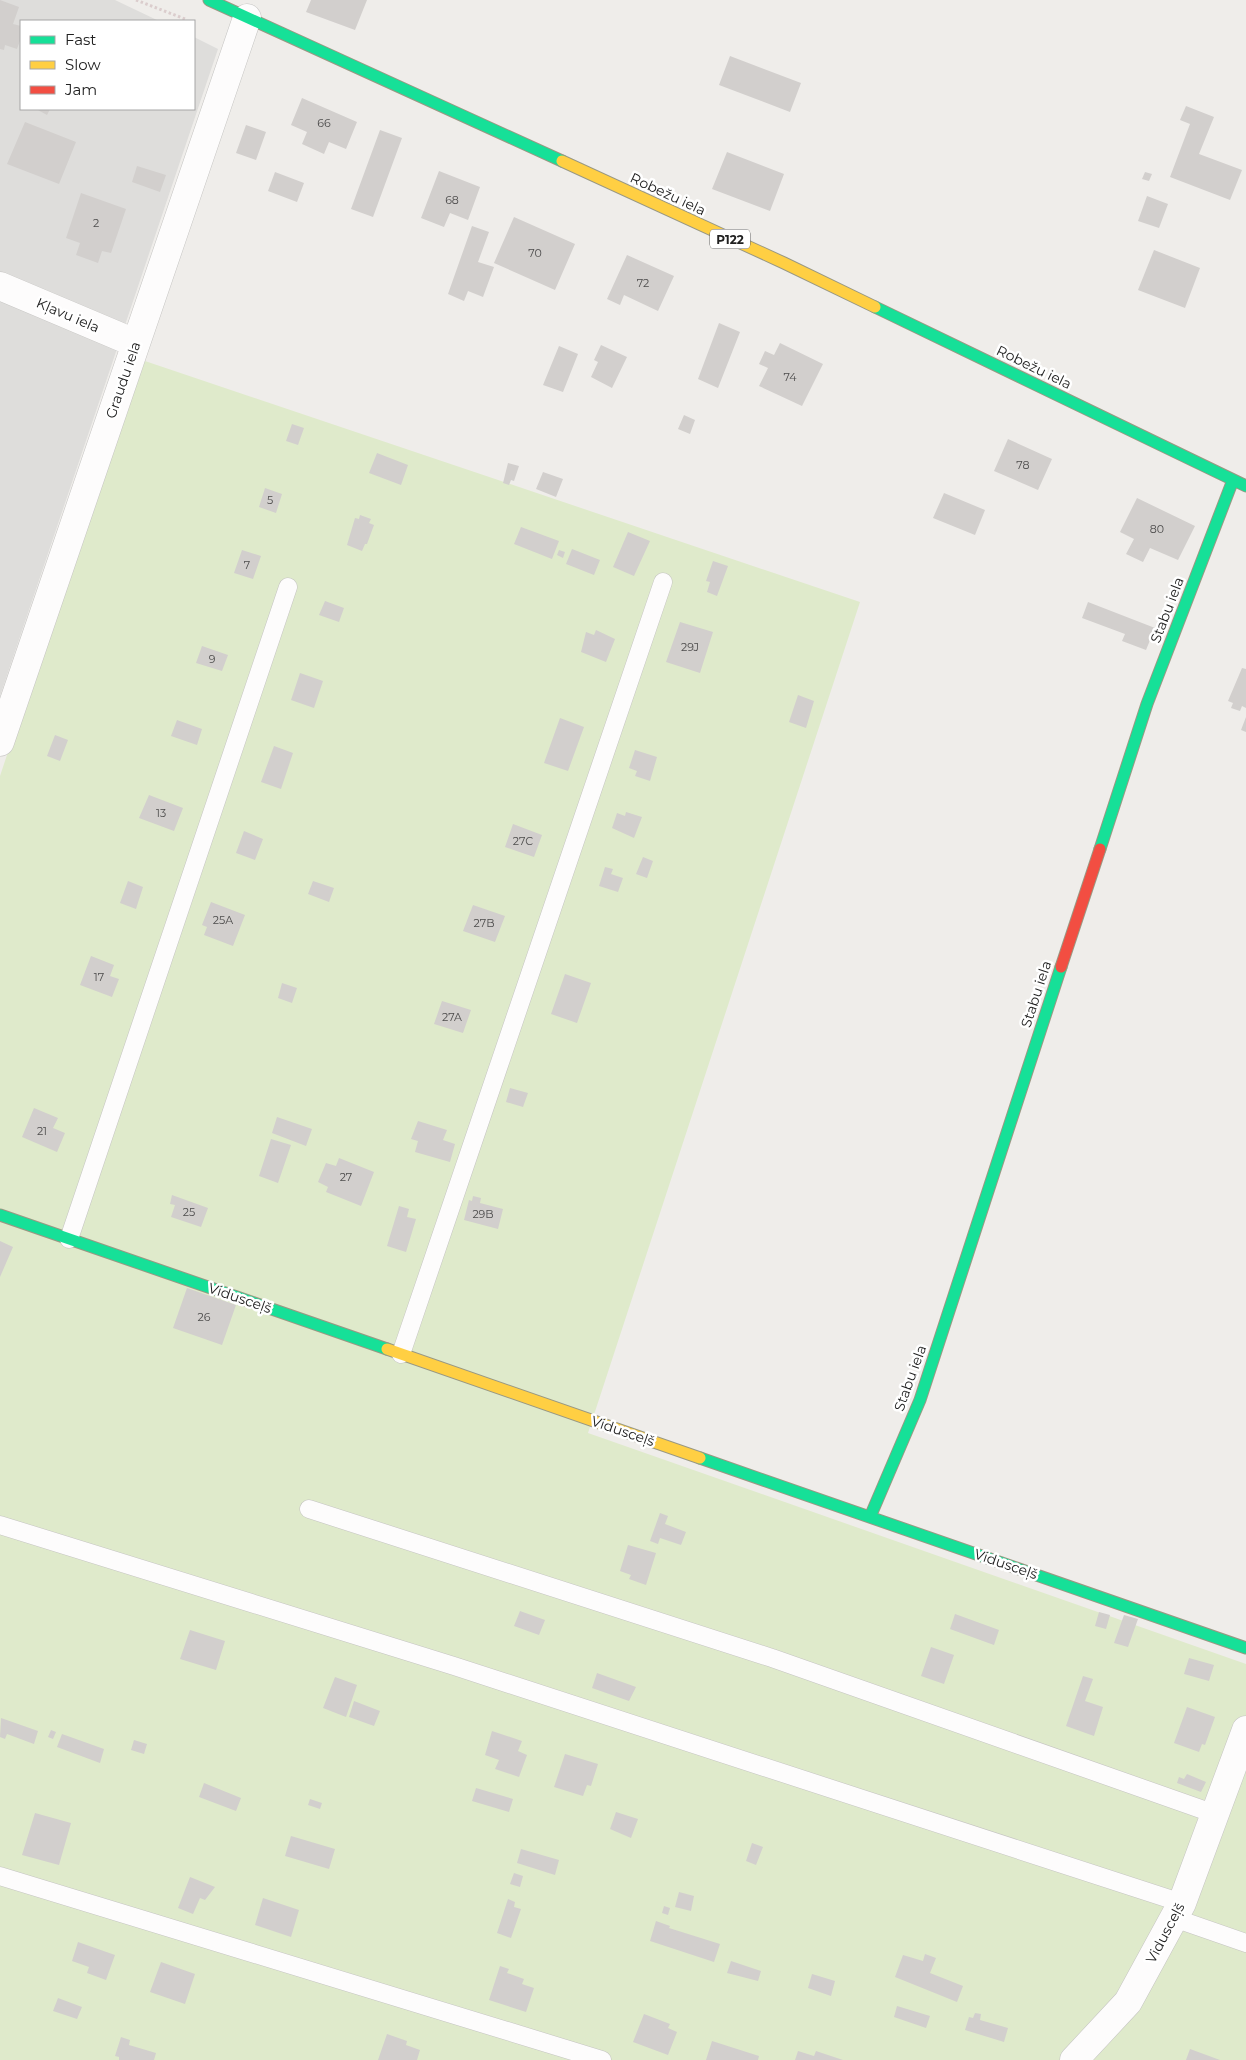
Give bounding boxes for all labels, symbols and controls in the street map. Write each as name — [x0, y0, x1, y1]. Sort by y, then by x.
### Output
legend — [20, 20, 195, 110]
text: Fast — [65, 30, 96, 49]
text: Slow — [65, 55, 101, 74]
text: Jam — [64, 80, 97, 99]
house number: 66 — [317, 116, 331, 130]
street label: Robežu iela — [627, 169, 709, 219]
house number: 68 — [445, 193, 459, 207]
house number: 2 — [93, 216, 99, 230]
road number: P122 — [710, 230, 750, 248]
house number: 70 — [528, 246, 542, 260]
house number: 72 — [637, 276, 649, 290]
street label: Kļavu iela — [33, 294, 102, 337]
street label: Graudu iela — [101, 339, 145, 421]
street label: Robežu iela — [994, 341, 1074, 393]
house number: 74 — [783, 370, 797, 384]
house number: 78 — [1016, 458, 1030, 472]
house number: 5 — [267, 493, 273, 507]
house number: 80 — [1150, 522, 1164, 536]
house number: 7 — [244, 558, 250, 572]
street label: Stabu iela — [1146, 575, 1188, 645]
house number: 29J — [681, 640, 699, 654]
house number: 9 — [209, 652, 216, 666]
house number: 13 — [156, 806, 166, 820]
house number: 27C — [513, 834, 533, 848]
house number: 25A — [213, 913, 233, 927]
house number: 27B — [474, 916, 495, 930]
street label: Stabu iela — [1017, 958, 1055, 1030]
house number: 17 — [94, 970, 104, 984]
house number: 27A — [442, 1010, 462, 1024]
house number: 21 — [37, 1124, 47, 1138]
house number: 27 — [340, 1170, 352, 1184]
house number: 25 — [183, 1205, 195, 1219]
house number: 29B — [472, 1207, 494, 1221]
street label: Vidusceļš — [206, 1279, 274, 1318]
house number: 26 — [198, 1310, 211, 1324]
street label: Stabu iela — [890, 1342, 930, 1414]
street label: Vidusceļš — [589, 1412, 657, 1451]
street label: Vidusceļš — [972, 1545, 1040, 1584]
street label: Vidusceļš — [1142, 1900, 1189, 1967]

